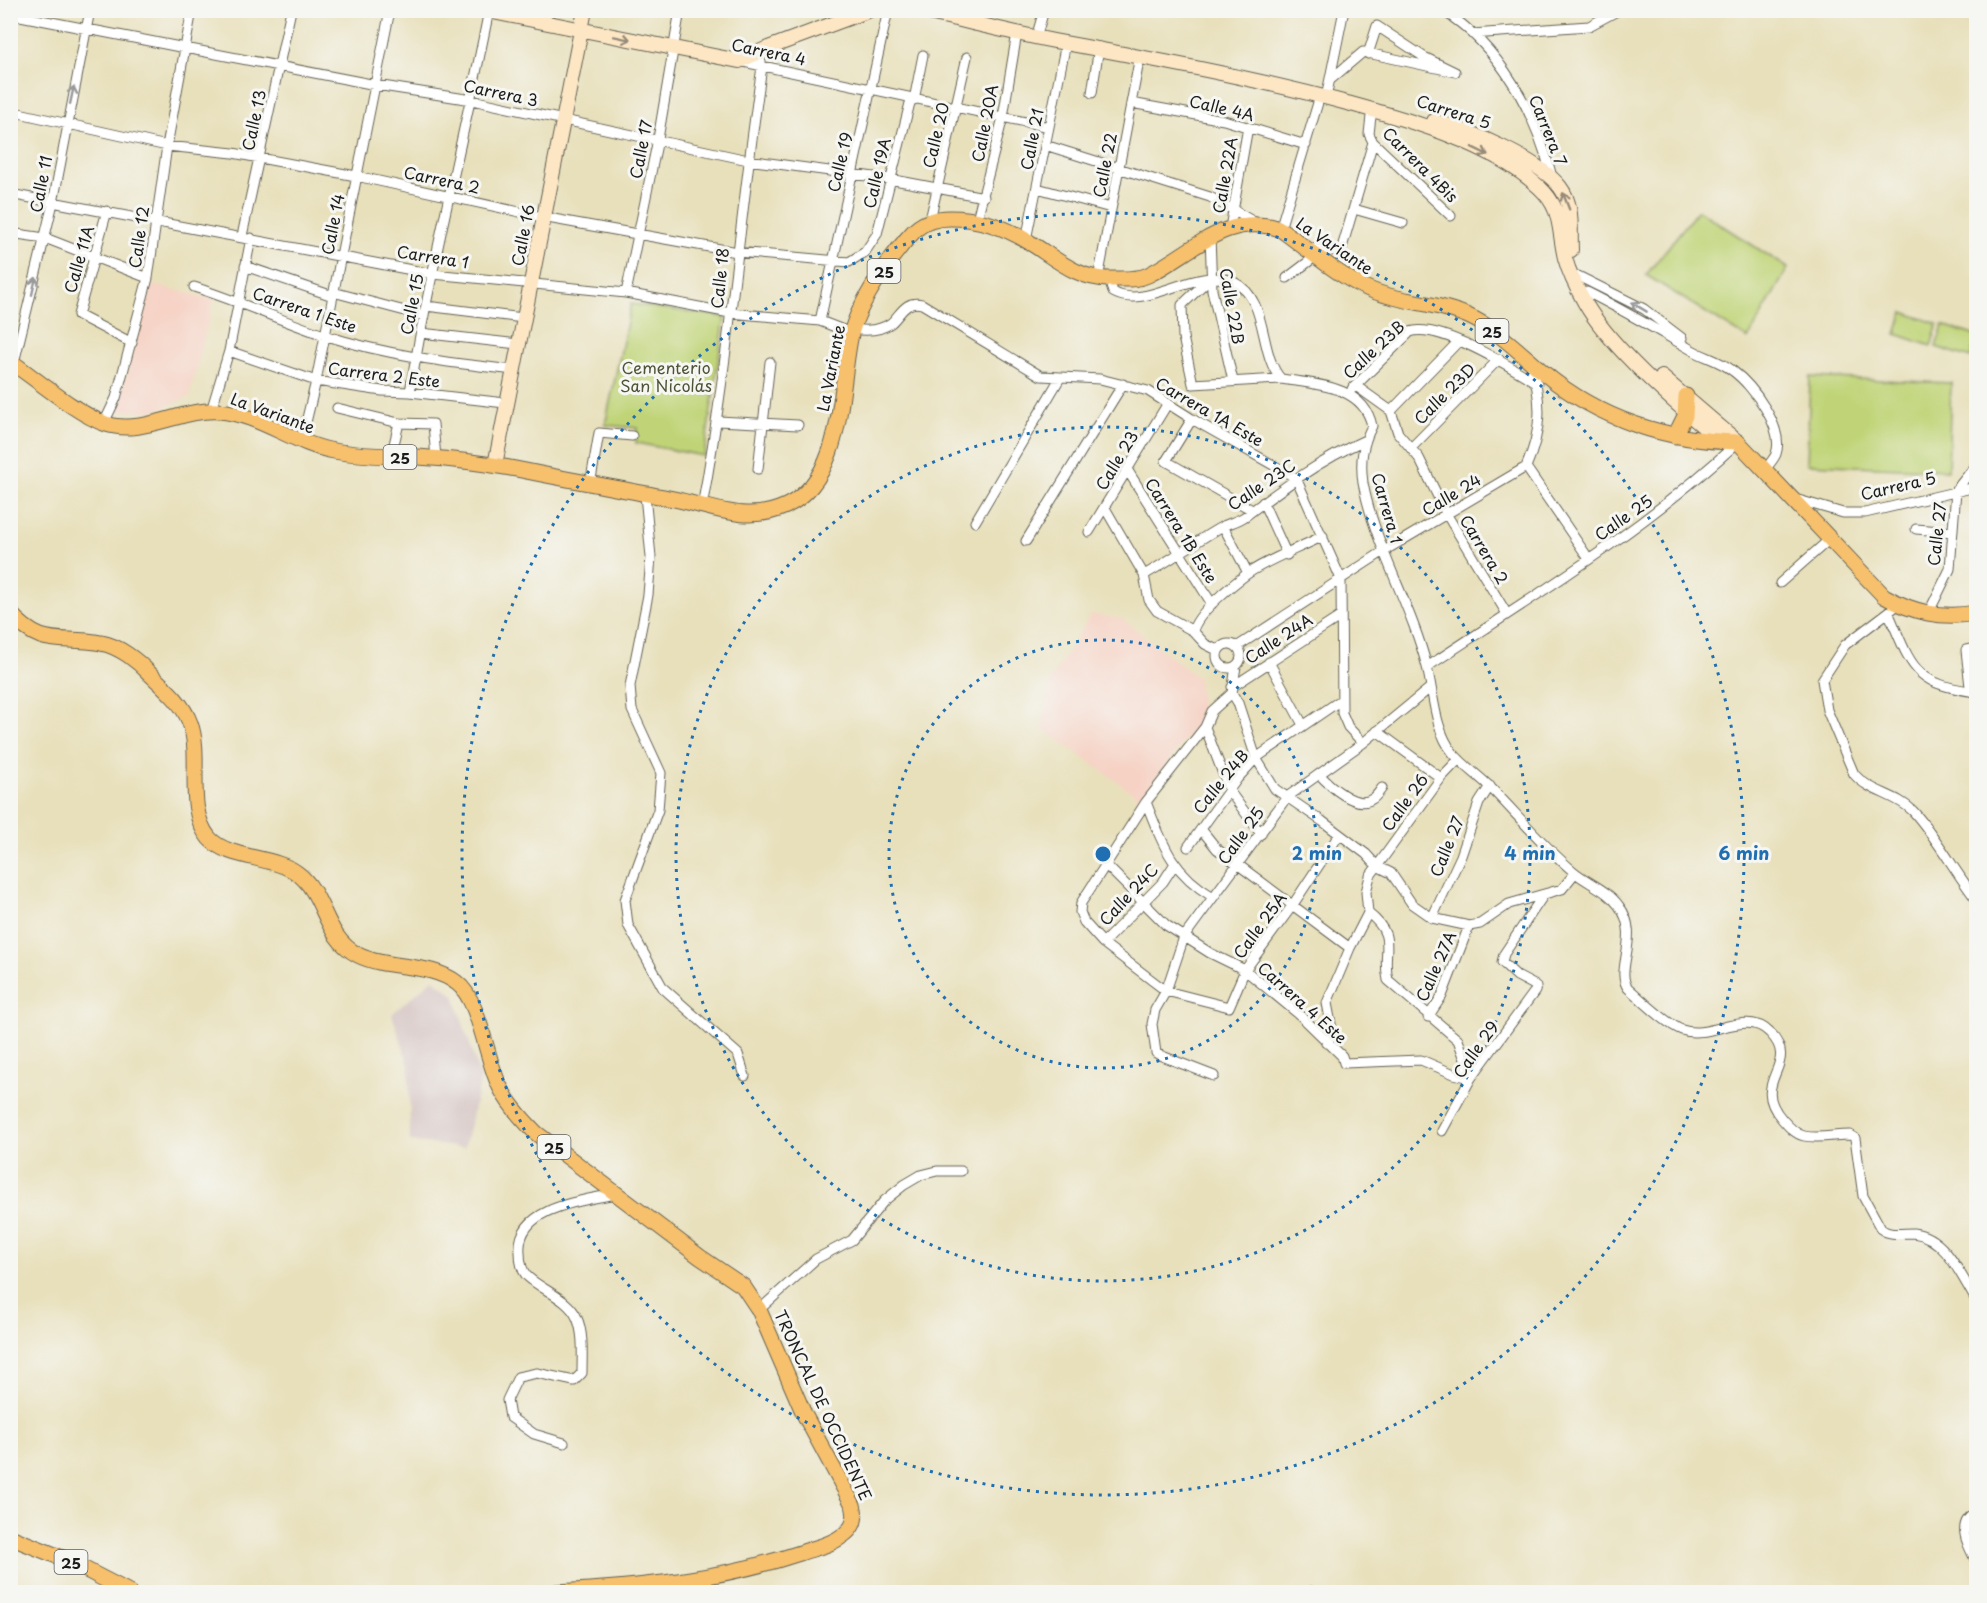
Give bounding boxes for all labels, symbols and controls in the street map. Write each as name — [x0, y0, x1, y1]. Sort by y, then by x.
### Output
street label: Carrera 4 — [729, 31, 809, 71]
one-way arrow — [612, 33, 632, 44]
street label: Carrera 3 — [461, 72, 541, 112]
street label: Calle 20A — [965, 82, 1003, 164]
one-way arrow — [67, 85, 79, 104]
street label: Calle 13 — [235, 87, 271, 153]
street label: Calle 4A — [1187, 88, 1257, 126]
street label: Carrera 5 — [1414, 88, 1494, 134]
street label: Carrera 7 — [1524, 91, 1574, 169]
street label: Calle 20 — [916, 100, 954, 170]
street label: Calle 21 — [1013, 106, 1049, 172]
street label: Calle 17 — [623, 117, 658, 181]
street label: Carrera 4Bis — [1378, 121, 1464, 207]
street label: Calle 19 — [820, 129, 858, 194]
street label: Calle 22 — [1086, 131, 1122, 199]
street label: Calle 19A — [856, 135, 896, 211]
street label: Calle 22A — [1205, 135, 1243, 215]
one-way arrow — [1471, 145, 1489, 157]
street label: Calle 11 — [23, 154, 57, 214]
street label: Carrera 2 — [402, 159, 482, 199]
street label: Calle 14 — [314, 191, 350, 257]
one-way arrow — [1559, 192, 1570, 210]
street label: Calle 16 — [504, 202, 540, 268]
street label: Calle 12 — [122, 204, 154, 270]
street label: La Variante — [1292, 210, 1378, 280]
street label: Calle 11A — [57, 222, 99, 296]
street label: Carrera 1 — [395, 238, 471, 274]
street label: Calle 18 — [704, 246, 734, 310]
road number: 25 — [868, 259, 900, 283]
street label: Calle 22B — [1214, 266, 1252, 346]
street label: Calle 15 — [393, 271, 429, 337]
one-way arrow — [29, 276, 40, 296]
street label: Carrera 1 Este — [250, 280, 360, 338]
one-way arrow — [1631, 300, 1648, 312]
street label: Calle 23B — [1337, 314, 1409, 384]
road number: 25 — [1476, 319, 1508, 343]
street label: La Variante — [810, 322, 850, 414]
street label: Carrera 2 Este — [327, 355, 441, 393]
park label: Cementerio San Nicolás — [620, 355, 712, 397]
street label: Calle 23D — [1408, 357, 1480, 429]
street label: Carrera 1A Este — [1152, 370, 1268, 452]
street label: La Variante — [227, 386, 319, 438]
street label: Calle 23 — [1089, 426, 1143, 494]
road number: 25 — [384, 445, 416, 469]
street label: Calle 23C — [1222, 452, 1300, 516]
street label: Carrera 5 — [1858, 465, 1938, 505]
street label: Calle 24 — [1417, 467, 1485, 521]
street label: Carrera 1 — [1366, 470, 1410, 546]
street label: Carrera 1B Este — [1140, 473, 1224, 587]
street label: Calle 25 — [1589, 488, 1657, 546]
street label: Calle 27 — [1921, 501, 1951, 567]
street label: Carrera 2 — [1455, 510, 1515, 588]
street label: Calle 24A — [1239, 607, 1317, 669]
street label: Calle 24B — [1187, 744, 1253, 818]
street label: Calle 26 — [1375, 768, 1433, 836]
street label: Calle 25 — [1211, 801, 1269, 869]
street label: Calle 27 — [1423, 812, 1469, 880]
text: 2 min — [1292, 839, 1342, 866]
text: 4 min — [1504, 839, 1556, 866]
text: 6 min — [1719, 839, 1769, 866]
centre of rings — [1093, 844, 1113, 864]
street label: Calle 24C — [1093, 858, 1163, 930]
street label: Calle 25A — [1227, 887, 1291, 963]
street label: Calle 27A — [1409, 927, 1461, 1005]
street label: Carrera 4 Este — [1253, 955, 1353, 1049]
street label: Calle 29 — [1446, 1015, 1504, 1083]
road number: 25 — [538, 1135, 570, 1159]
street label: TRONCAL DE OCCIDENTE — [769, 1306, 879, 1504]
road number: 25 — [54, 1550, 88, 1574]

